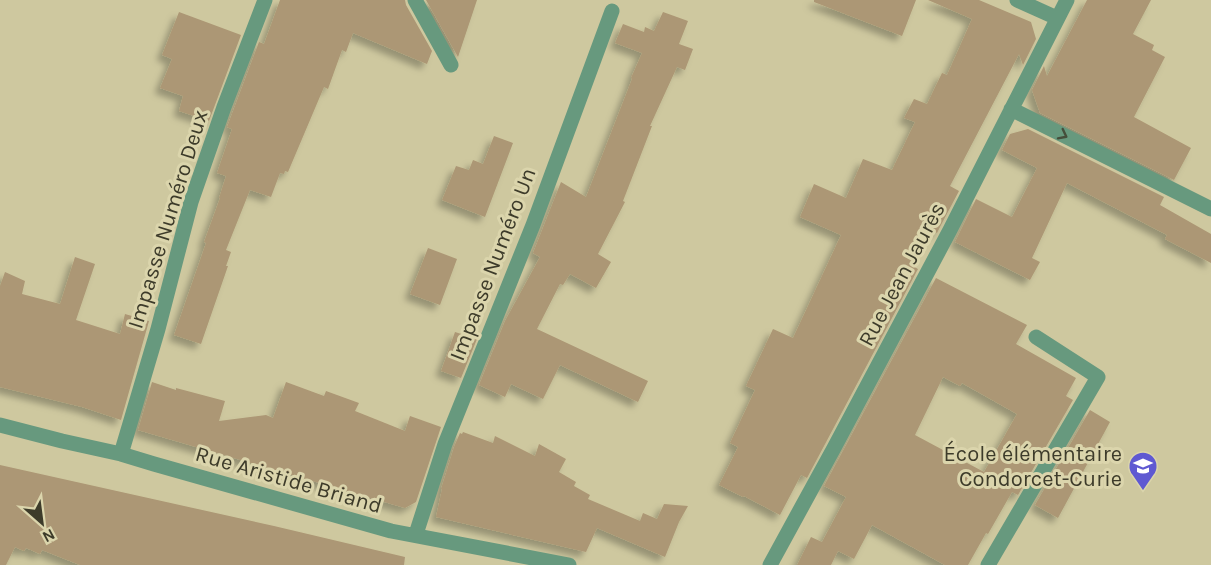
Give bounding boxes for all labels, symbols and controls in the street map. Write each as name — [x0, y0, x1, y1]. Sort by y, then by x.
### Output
street label: Impasse Numéro Deux — [122, 107, 214, 332]
one-way arrow — [1057, 128, 1068, 139]
street label: Impasse Numéro Un — [444, 164, 542, 364]
street label: Rue Jean Jaurès — [853, 198, 951, 351]
place label: École élémentaire Condorcet-Curie — [943, 440, 1122, 492]
street label: Rue Aristide Briand — [192, 441, 385, 519]
school or university icon: École élémentaire Condorcet-Curie — [1127, 450, 1159, 492]
north arrow — [12, 493, 72, 553]
text: N — [39, 525, 58, 547]

